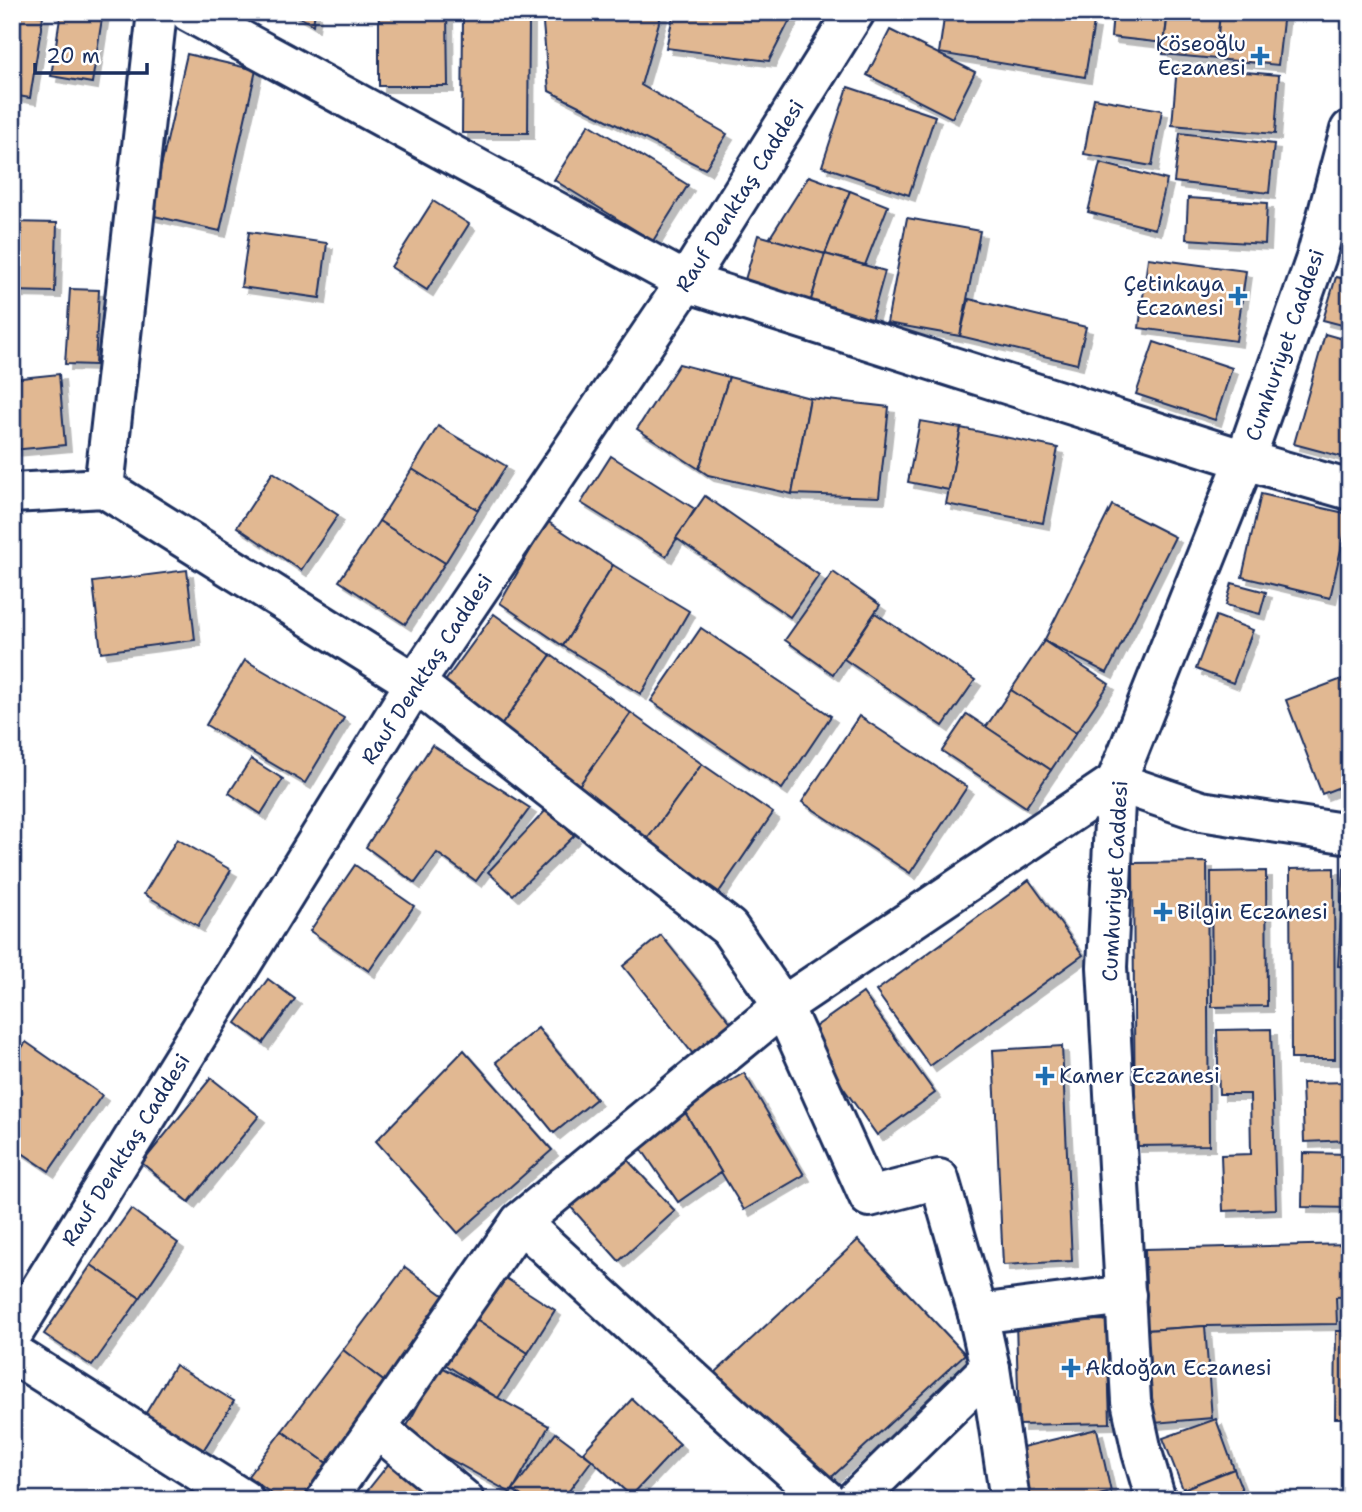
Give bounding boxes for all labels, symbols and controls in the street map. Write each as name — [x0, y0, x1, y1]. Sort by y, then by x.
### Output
place label: Köseoğlu Eczanesi — [1155, 30, 1246, 82]
scale bar — [35, 32, 147, 76]
text: 20 m — [46, 42, 100, 70]
marker: Köseoğlu Eczanesi — [1252, 48, 1268, 64]
street label: Rauf Denktaş Caddesi — [669, 94, 811, 298]
street label: Cumhuriyet Caddesi — [1239, 245, 1331, 445]
place label: Çetinkaya Eczanesi — [1124, 270, 1224, 322]
marker: Çetinkaya Eczanesi — [1230, 288, 1246, 304]
street label: Rauf Denktaş Caddesi — [355, 568, 499, 770]
street label: Cumhuriyet Caddesi — [1096, 780, 1134, 982]
place label: Bilgin Eczanesi — [1177, 898, 1328, 926]
marker: Bilgin Eczanesi — [1155, 904, 1171, 920]
street label: Rauf Denktaş Caddesi — [55, 1048, 197, 1252]
place label: Kamer Eczanesi — [1059, 1062, 1220, 1090]
marker: Kamer Eczanesi — [1037, 1068, 1053, 1084]
place label: Akdoğan Eczanesi — [1085, 1354, 1272, 1382]
marker: Akdoğan Eczanesi — [1063, 1360, 1079, 1376]

